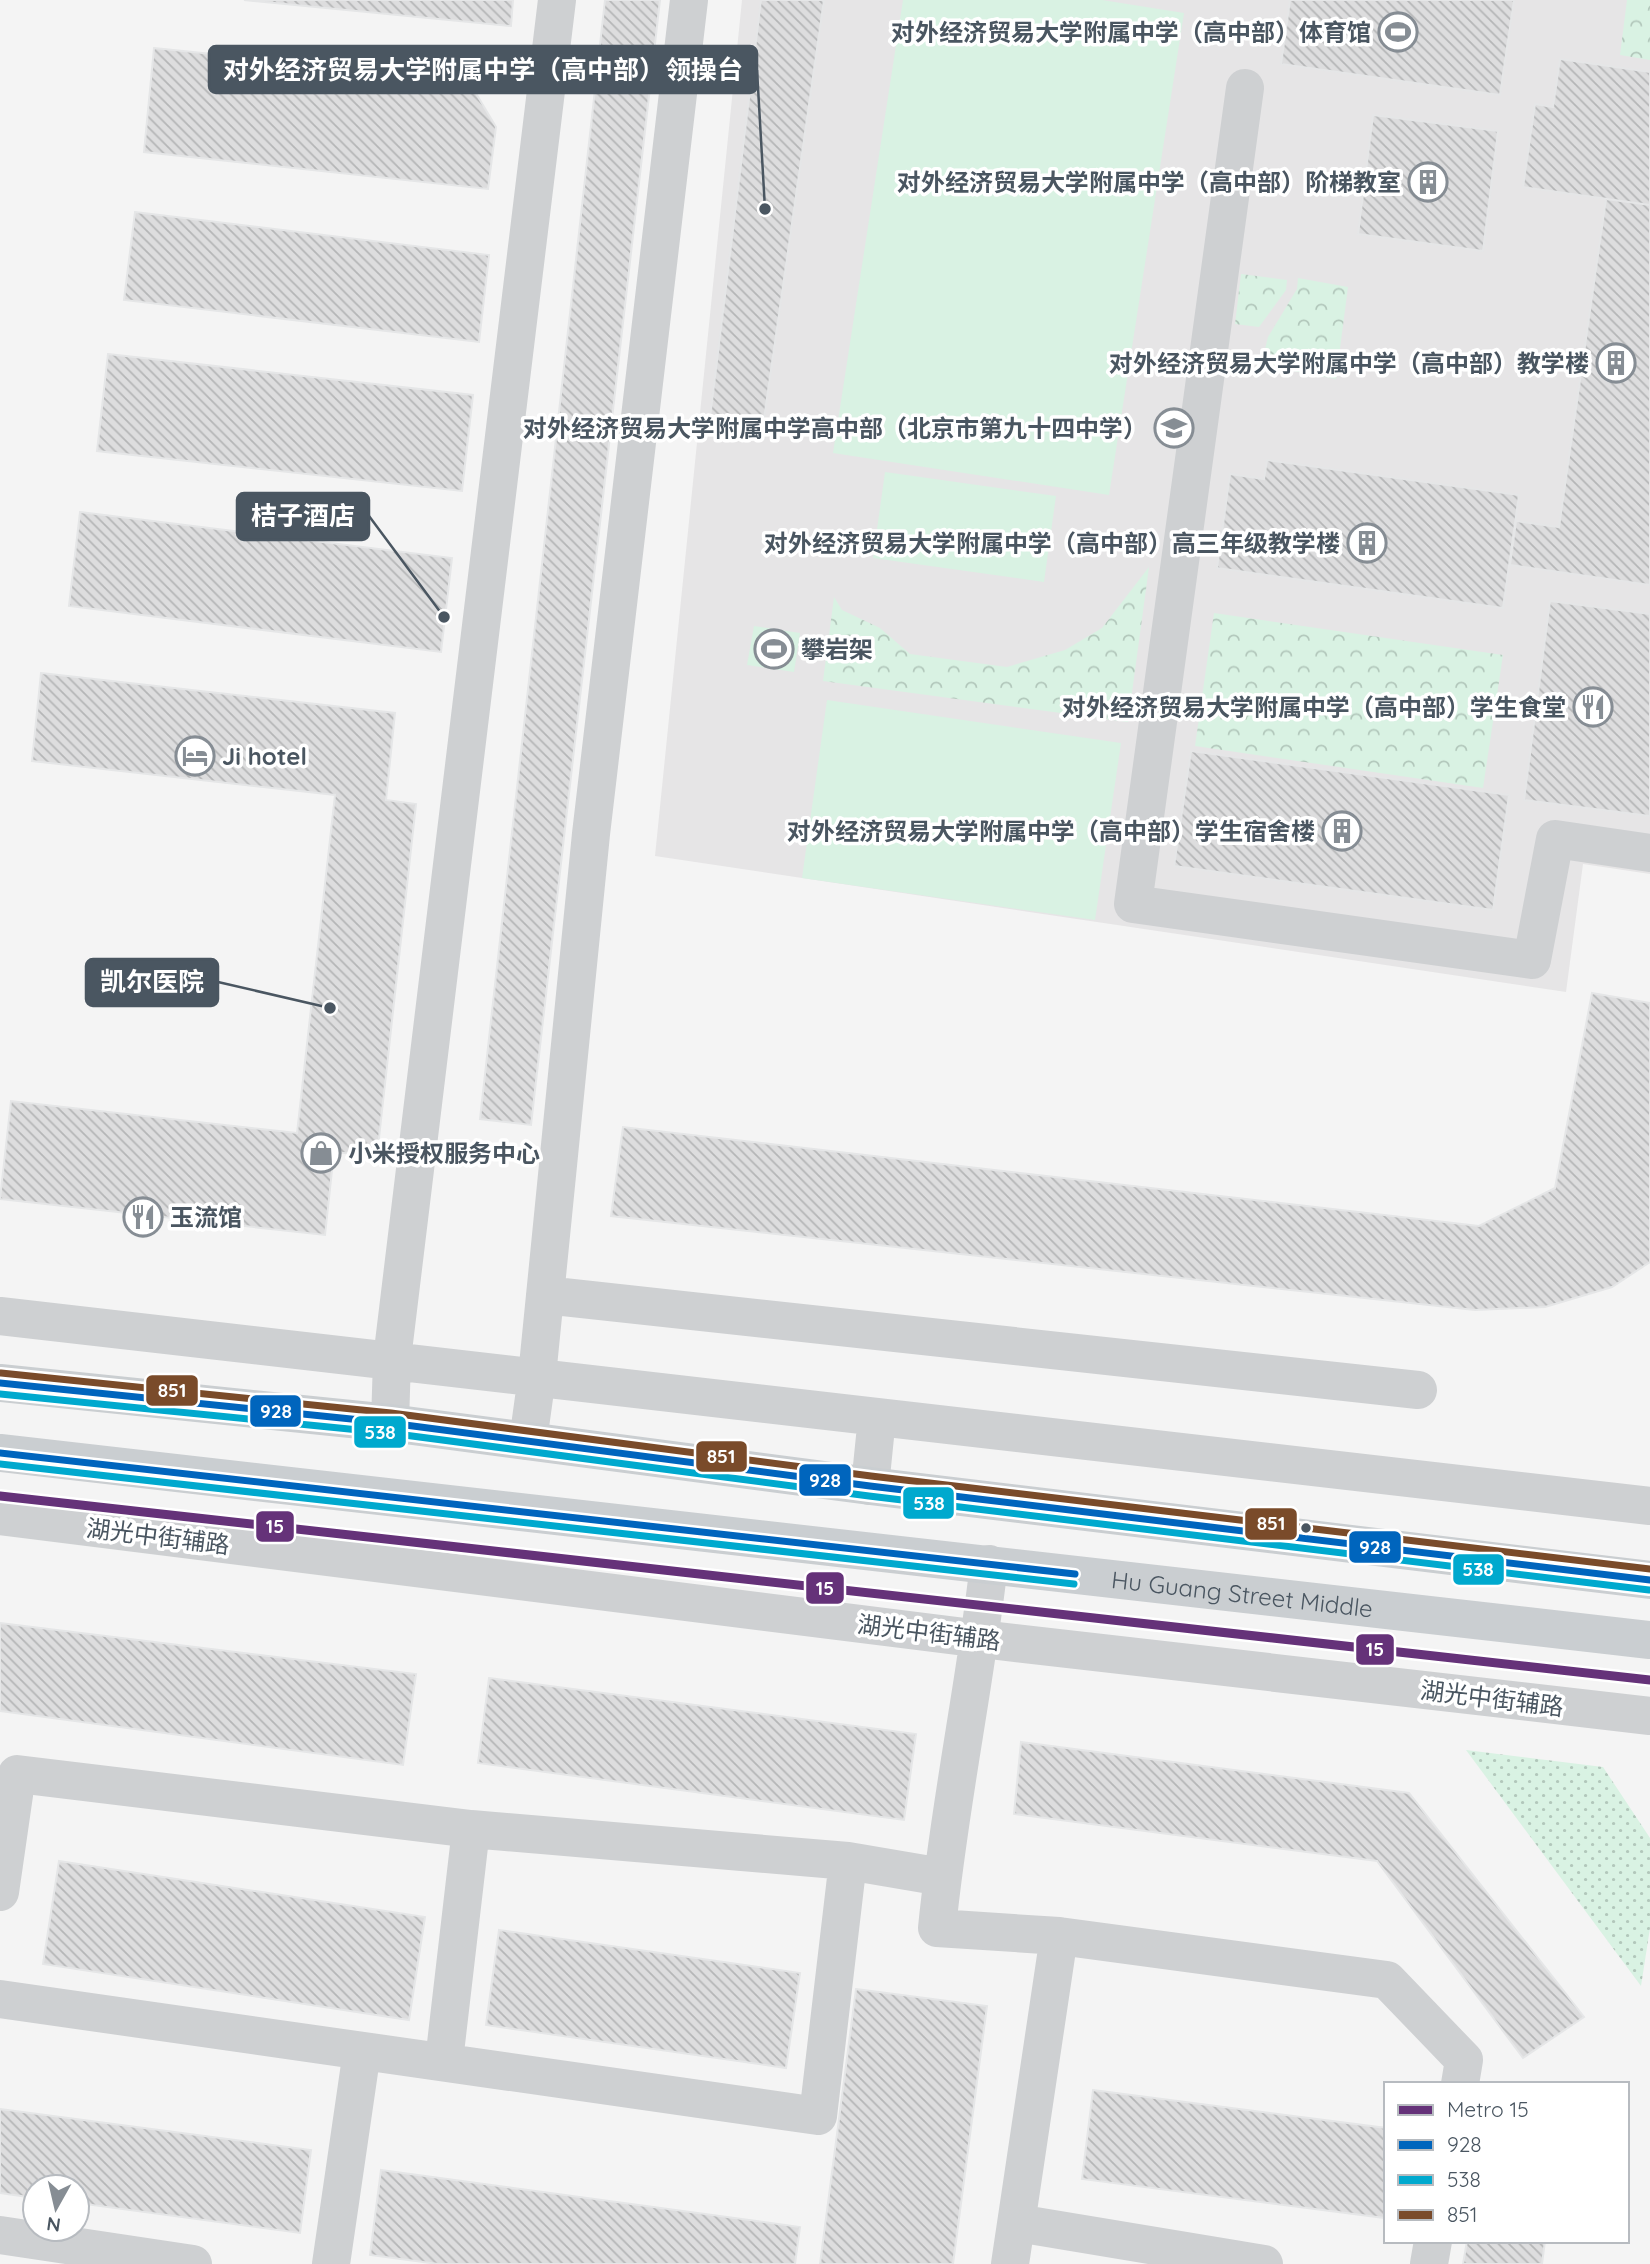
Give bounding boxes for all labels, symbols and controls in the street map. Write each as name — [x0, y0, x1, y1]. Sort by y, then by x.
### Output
sports icon: 对外经济贸易大学附属中学（高中部）体育馆 — [1377, 11, 1419, 53]
place label: 对外经济贸易大学附属中学（高中部）体育馆 — [891, 17, 1371, 47]
callout: 对外经济贸易大学附属中学（高中部）领操台 — [209, 46, 757, 93]
text: 对外经济贸易大学附属中学（高中部）领操台 — [223, 53, 743, 86]
building icon: 对外经济贸易大学附属中学（高中部）阶梯教室 — [1407, 161, 1449, 203]
place label: 对外经济贸易大学附属中学（高中部）阶梯教室 — [897, 167, 1401, 197]
building icon: 对外经济贸易大学附属中学（高中部）教学楼 — [1595, 342, 1637, 384]
place label: 对外经济贸易大学附属中学（高中部）教学楼 — [1109, 348, 1589, 378]
school or university icon: 对外经济贸易大学附属中学高中部（北京市第九十四中学） — [1153, 407, 1195, 449]
place label: 对外经济贸易大学附属中学高中部（北京市第九十四中学） — [523, 413, 1147, 443]
callout: 桔子酒店 — [237, 493, 369, 540]
text: 桔子酒店 — [251, 499, 355, 532]
building icon: 对外经济贸易大学附属中学（高中部）高三年级教学楼 — [1346, 522, 1388, 564]
place label: 对外经济贸易大学附属中学（高中部）高三年级教学楼 — [764, 528, 1340, 558]
sports icon: 攀岩架 — [753, 628, 795, 670]
place label: 攀岩架 — [801, 634, 873, 664]
restaurant icon: 对外经济贸易大学附属中学（高中部）学生食堂 — [1572, 686, 1614, 728]
place label: 对外经济贸易大学附属中学（高中部）学生食堂 — [1062, 692, 1566, 722]
hotel icon: Ji hotel — [174, 735, 216, 777]
place label: Ji hotel — [222, 741, 307, 771]
building icon: 对外经济贸易大学附属中学（高中部）学生宿舍楼 — [1321, 810, 1363, 852]
place label: 对外经济贸易大学附属中学（高中部）学生宿舍楼 — [787, 816, 1315, 846]
callout: 凯尔医院 — [86, 959, 218, 1006]
text: 凯尔医院 — [100, 965, 204, 998]
shop icon: 小米授权服务中心 — [300, 1132, 342, 1174]
place label: 小米授权服务中心 — [348, 1138, 540, 1168]
restaurant icon: 玉流馆 — [122, 1196, 164, 1238]
place label: 玉流馆 — [170, 1202, 242, 1232]
line badge: 851 — [145, 1374, 199, 1407]
text: 851 — [158, 1378, 186, 1402]
line badge: 928 — [249, 1394, 302, 1428]
text: 928 — [260, 1399, 292, 1423]
line badge: 538 — [353, 1415, 407, 1449]
text: 538 — [364, 1420, 396, 1444]
line badge: 851 — [695, 1440, 748, 1473]
text: 851 — [707, 1444, 735, 1468]
line badge: 928 — [798, 1463, 852, 1497]
text: 928 — [809, 1468, 841, 1492]
line badge: 538 — [902, 1486, 955, 1520]
text: 538 — [913, 1491, 945, 1515]
line badge: 851 — [1244, 1507, 1298, 1541]
line badge: 15 — [255, 1510, 295, 1543]
text: 851 — [1257, 1511, 1285, 1535]
street label: 湖光中街辅路 — [85, 1512, 231, 1560]
text: 15 — [266, 1514, 284, 1538]
unlabelled marker — [1299, 1521, 1313, 1535]
line badge: 928 — [1348, 1530, 1402, 1564]
text: 928 — [1359, 1535, 1391, 1559]
line badge: 538 — [1452, 1553, 1505, 1586]
text: 538 — [1462, 1557, 1494, 1581]
street label: Hu Guang Street Middle — [1110, 1564, 1374, 1623]
line badge: 15 — [805, 1571, 845, 1605]
text: 15 — [816, 1576, 834, 1600]
street label: 湖光中街辅路 — [856, 1608, 1002, 1656]
line badge: 15 — [1355, 1633, 1395, 1666]
text: 15 — [1366, 1637, 1384, 1661]
street label: 湖光中街辅路 — [1419, 1674, 1565, 1722]
legend — [1384, 2082, 1629, 2243]
text: Metro 15 — [1447, 2096, 1529, 2122]
text: 928 — [1447, 2131, 1482, 2157]
text: 538 — [1447, 2166, 1481, 2192]
north arrow — [21, 2173, 91, 2243]
text: 851 — [1447, 2201, 1478, 2227]
text: N — [45, 2212, 62, 2238]

